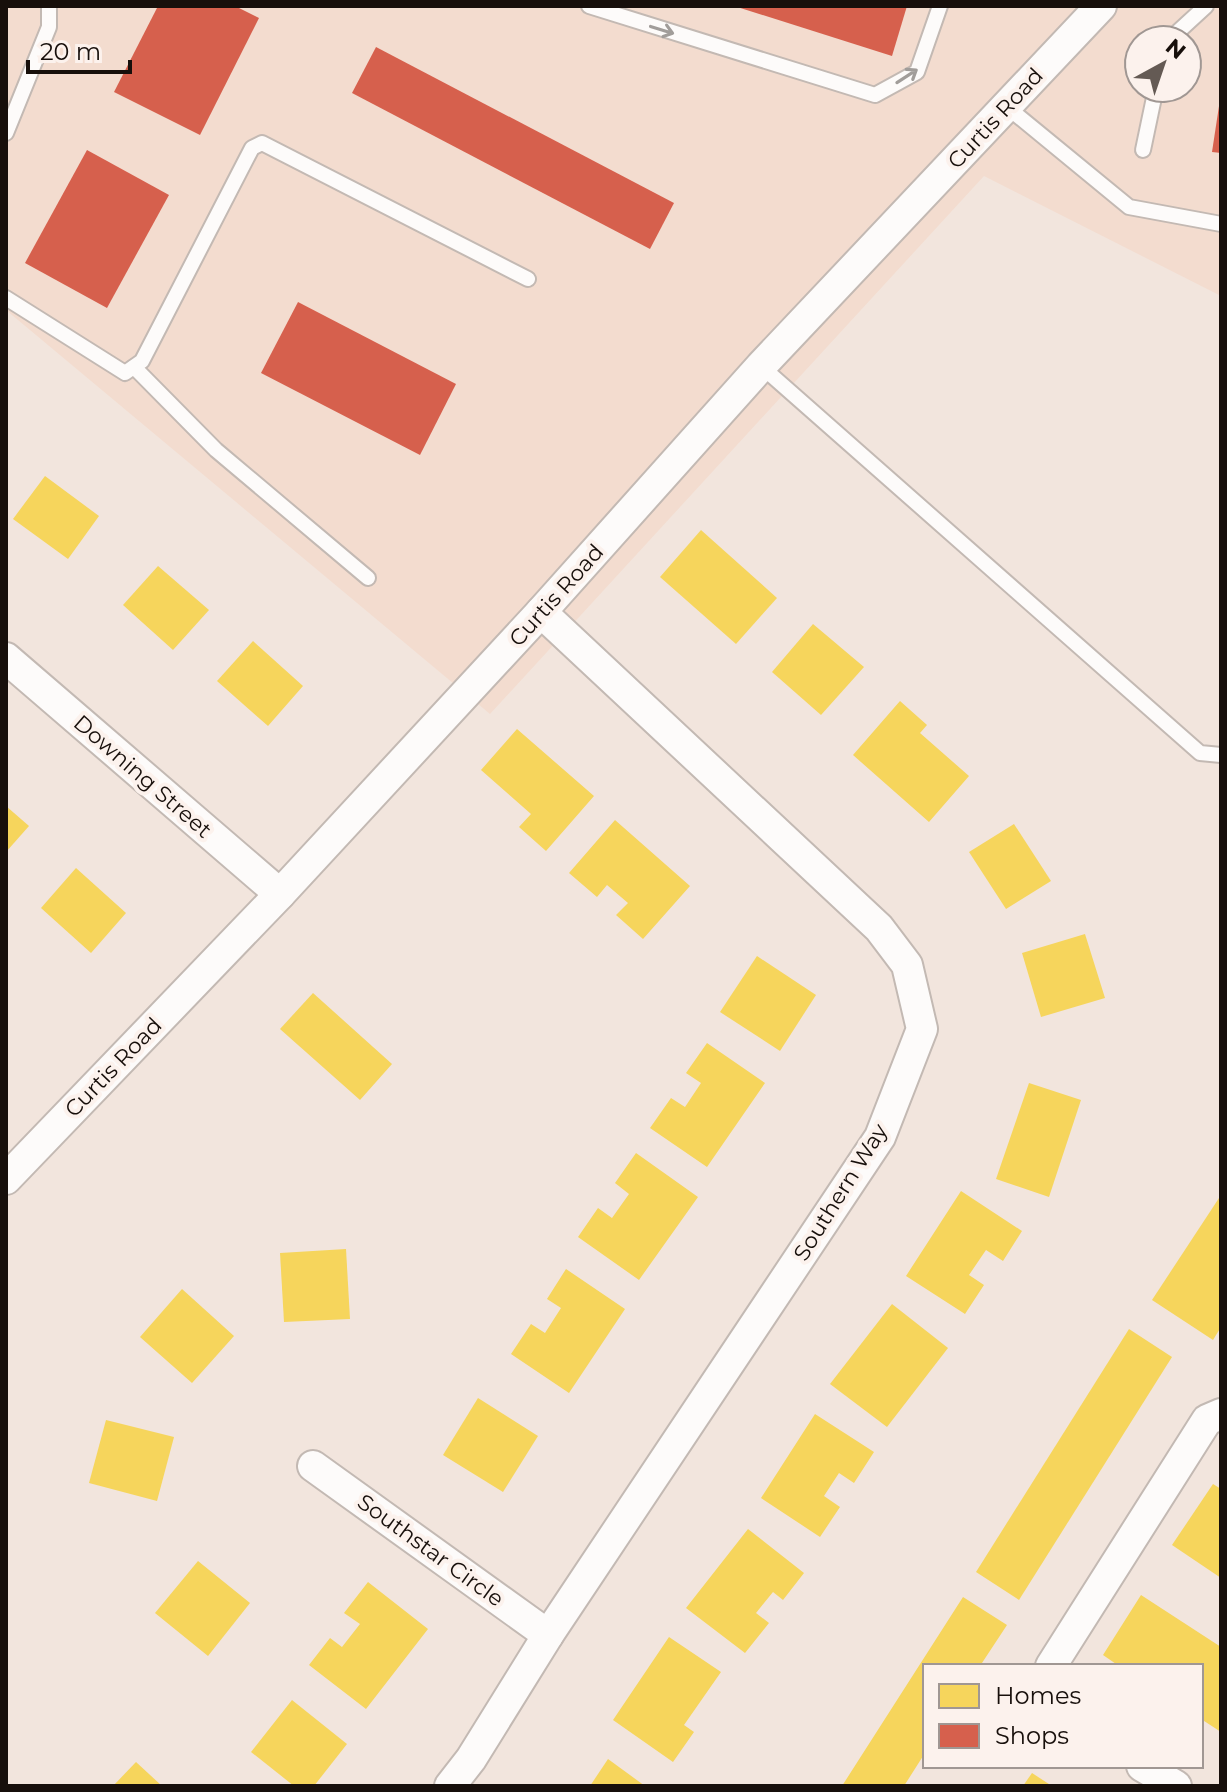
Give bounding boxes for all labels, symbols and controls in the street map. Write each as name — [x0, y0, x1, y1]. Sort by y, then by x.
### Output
one-way arrow — [649, 23, 674, 38]
scale bar — [28, 24, 130, 74]
north arrow — [1123, 24, 1203, 104]
text: N — [1160, 33, 1191, 65]
text: 20 m — [40, 37, 101, 66]
street label: Curtis Road — [942, 62, 1049, 174]
one-way arrow — [895, 68, 917, 85]
street label: Curtis Road — [504, 539, 609, 652]
street label: Downing Street — [68, 709, 217, 844]
street label: Curtis Road — [59, 1012, 168, 1123]
street label: Southern Way — [788, 1119, 893, 1266]
street label: Southstar Circle — [352, 1488, 509, 1613]
legend — [923, 1664, 1203, 1768]
text: Homes — [995, 1681, 1081, 1710]
text: Shops — [995, 1721, 1069, 1750]

